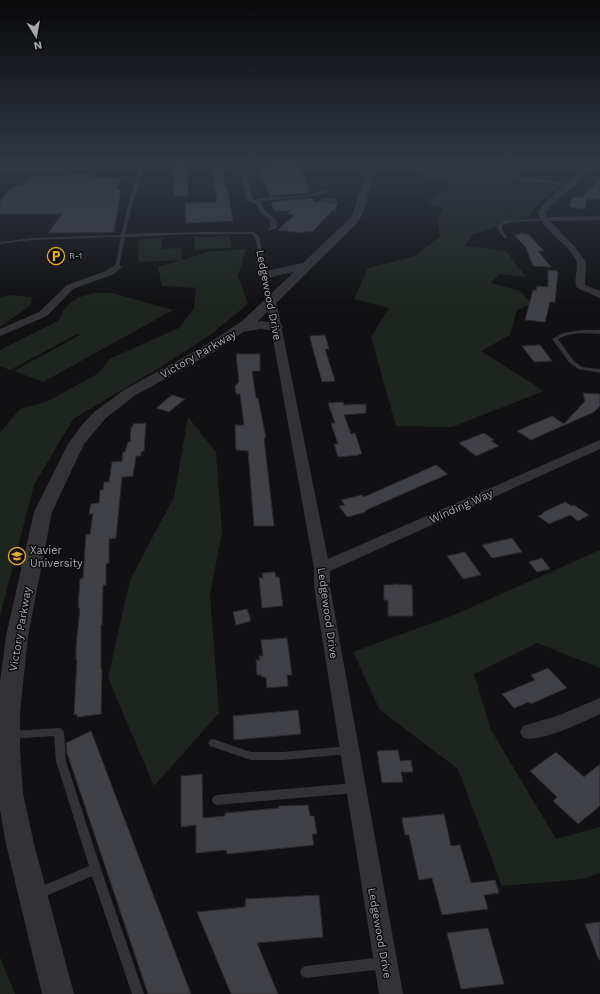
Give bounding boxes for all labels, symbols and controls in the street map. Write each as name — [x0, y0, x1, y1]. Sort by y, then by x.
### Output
north arrow — [16, 16, 56, 56]
text: N — [33, 38, 43, 52]
parking icon: R-1 — [46, 246, 66, 266]
street label: Ledgewood Drive — [253, 249, 284, 341]
place label: R-1 — [69, 251, 82, 261]
street label: Victory Parkway — [158, 327, 239, 381]
street label: Winding Way — [427, 487, 495, 526]
place label: Xavier University — [30, 544, 83, 570]
school or university icon: Xavier University — [7, 546, 27, 566]
street label: Ledgewood Drive — [315, 567, 340, 660]
street label: Victory Parkway — [7, 586, 34, 672]
street label: Ledgewood Drive — [365, 887, 394, 979]

